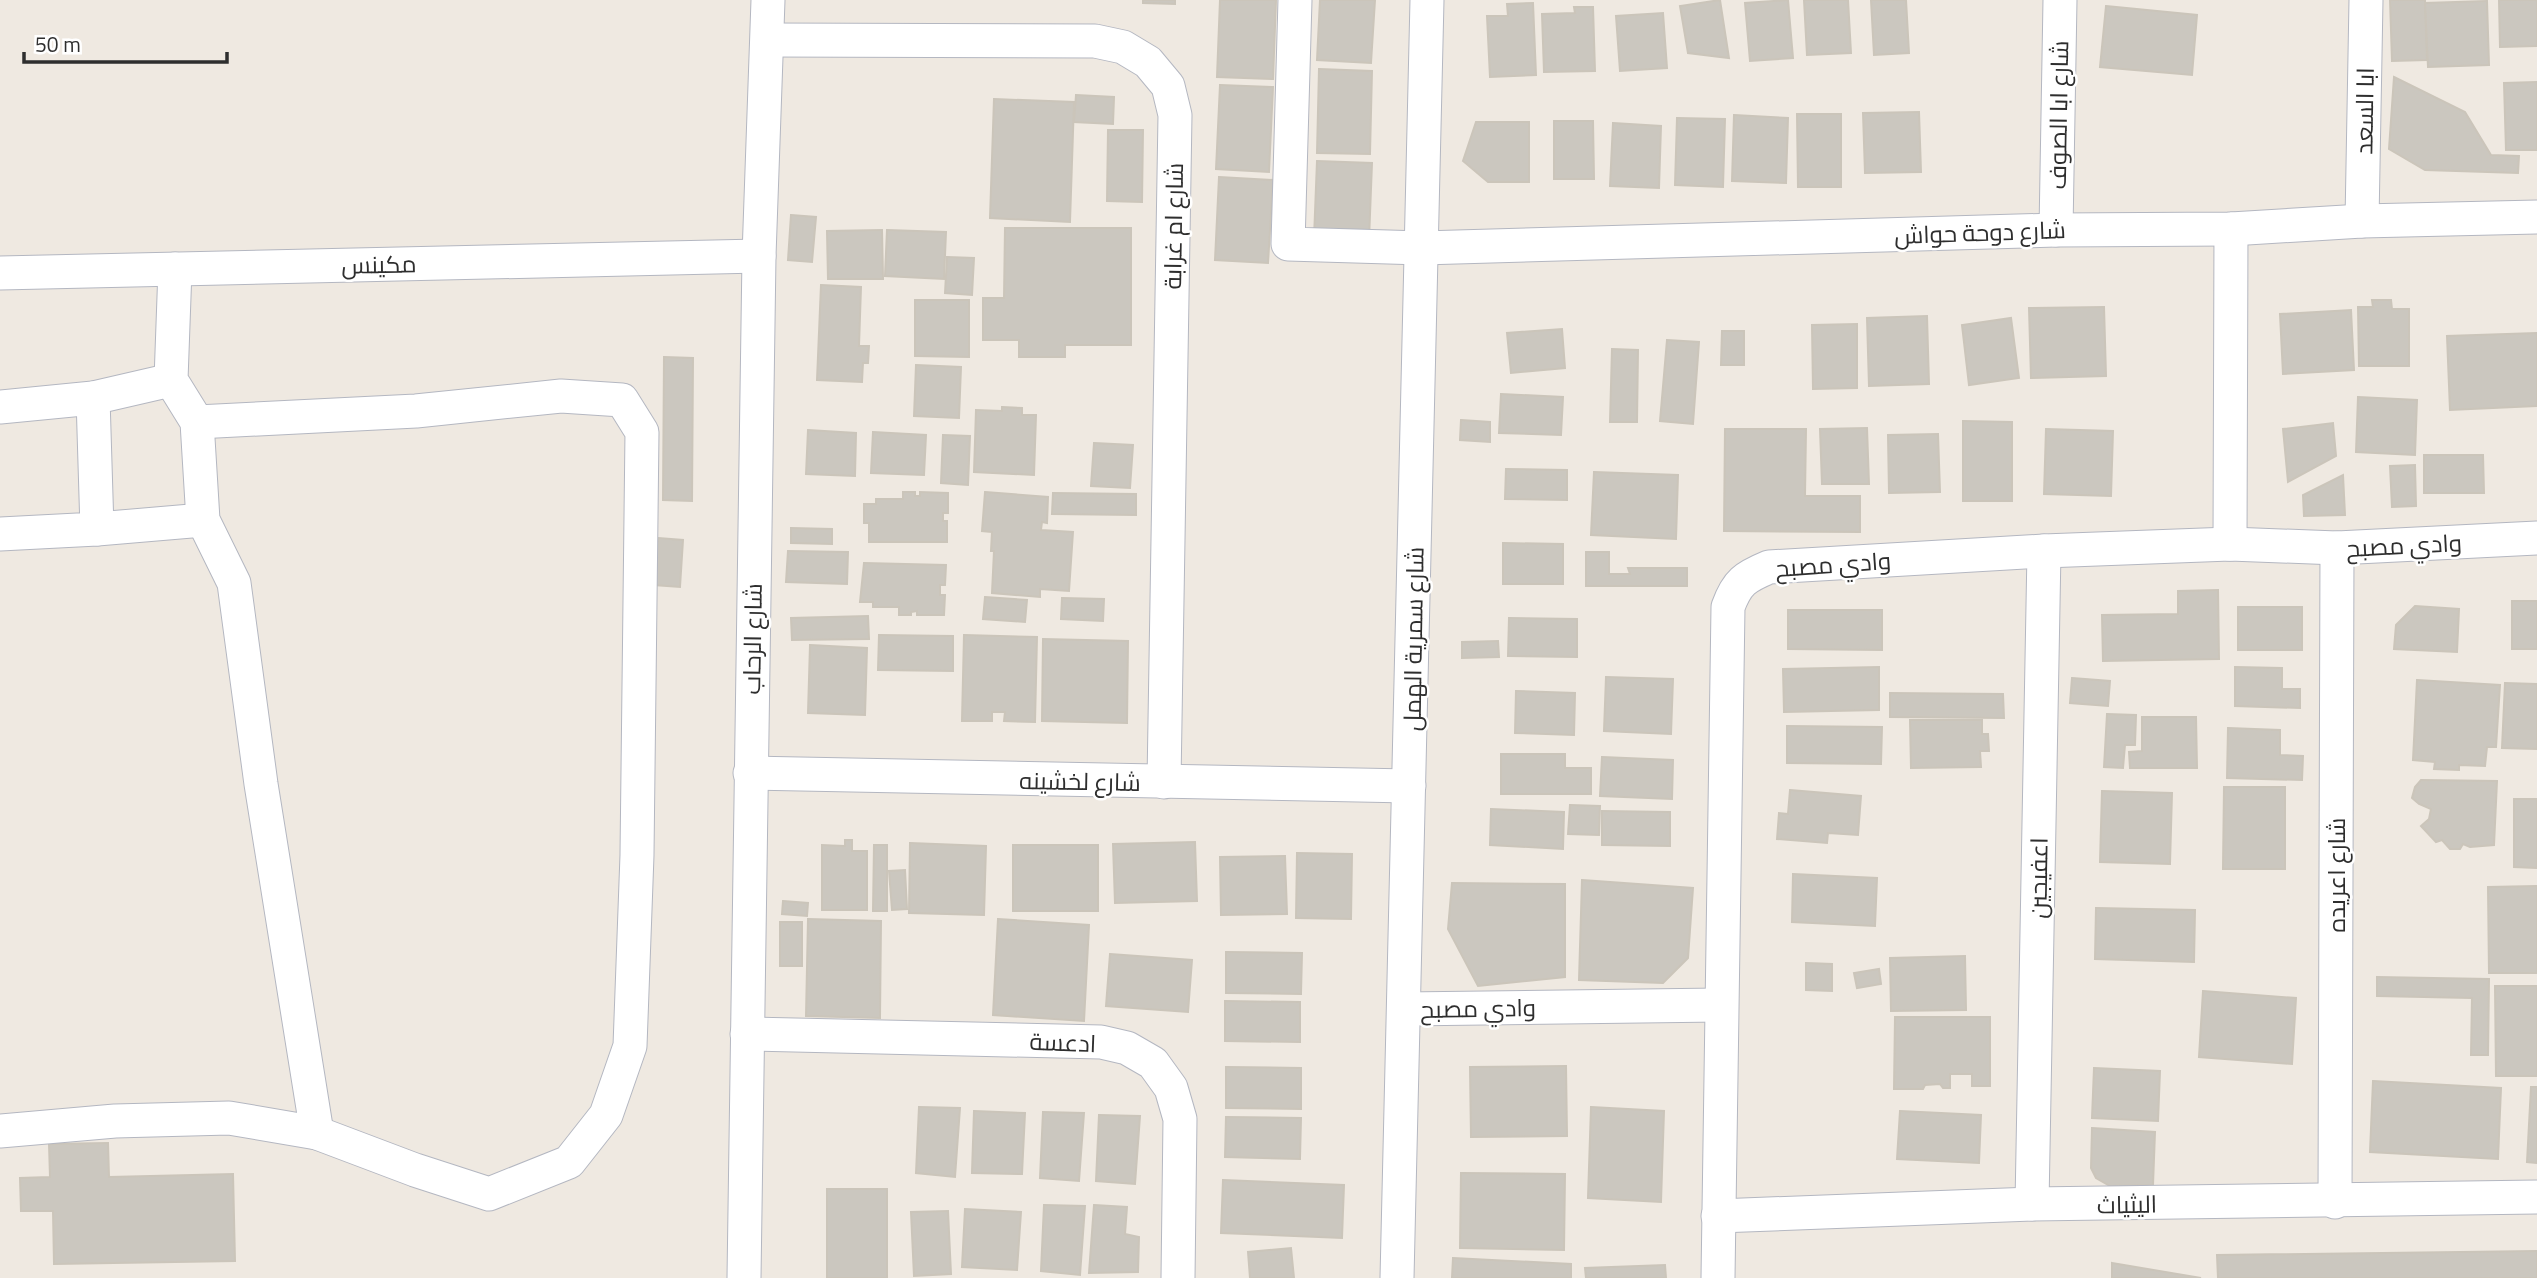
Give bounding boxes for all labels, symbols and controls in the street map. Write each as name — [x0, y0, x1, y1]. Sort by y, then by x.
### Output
scale bar — [24, 21, 228, 65]
text: 50 m — [35, 28, 81, 60]
street label: شارع ابا الصوف — [2039, 40, 2077, 190]
street label: ابا السعد — [2345, 67, 2383, 155]
street label: شارع ام غرابة — [1154, 162, 1192, 290]
street label: شارع دوحة حواش — [1894, 211, 2066, 253]
street label: مكينس — [341, 245, 417, 283]
street label: وادي مصبح — [2345, 524, 2463, 567]
street label: وادي مصبح — [1774, 542, 1892, 587]
street label: شارع سمرية الهمل — [1393, 547, 1433, 731]
street label: شارع الرحاب — [733, 583, 771, 695]
street label: شارع لخشينه — [1019, 762, 1141, 800]
street label: شارع اعريده — [2318, 818, 2354, 932]
street label: اعفيجين — [2019, 837, 2057, 919]
street label: وادي مصبح — [1420, 989, 1536, 1028]
street label: ادعسة — [1029, 1023, 1097, 1061]
street label: اليثياث — [2097, 1185, 2157, 1223]

